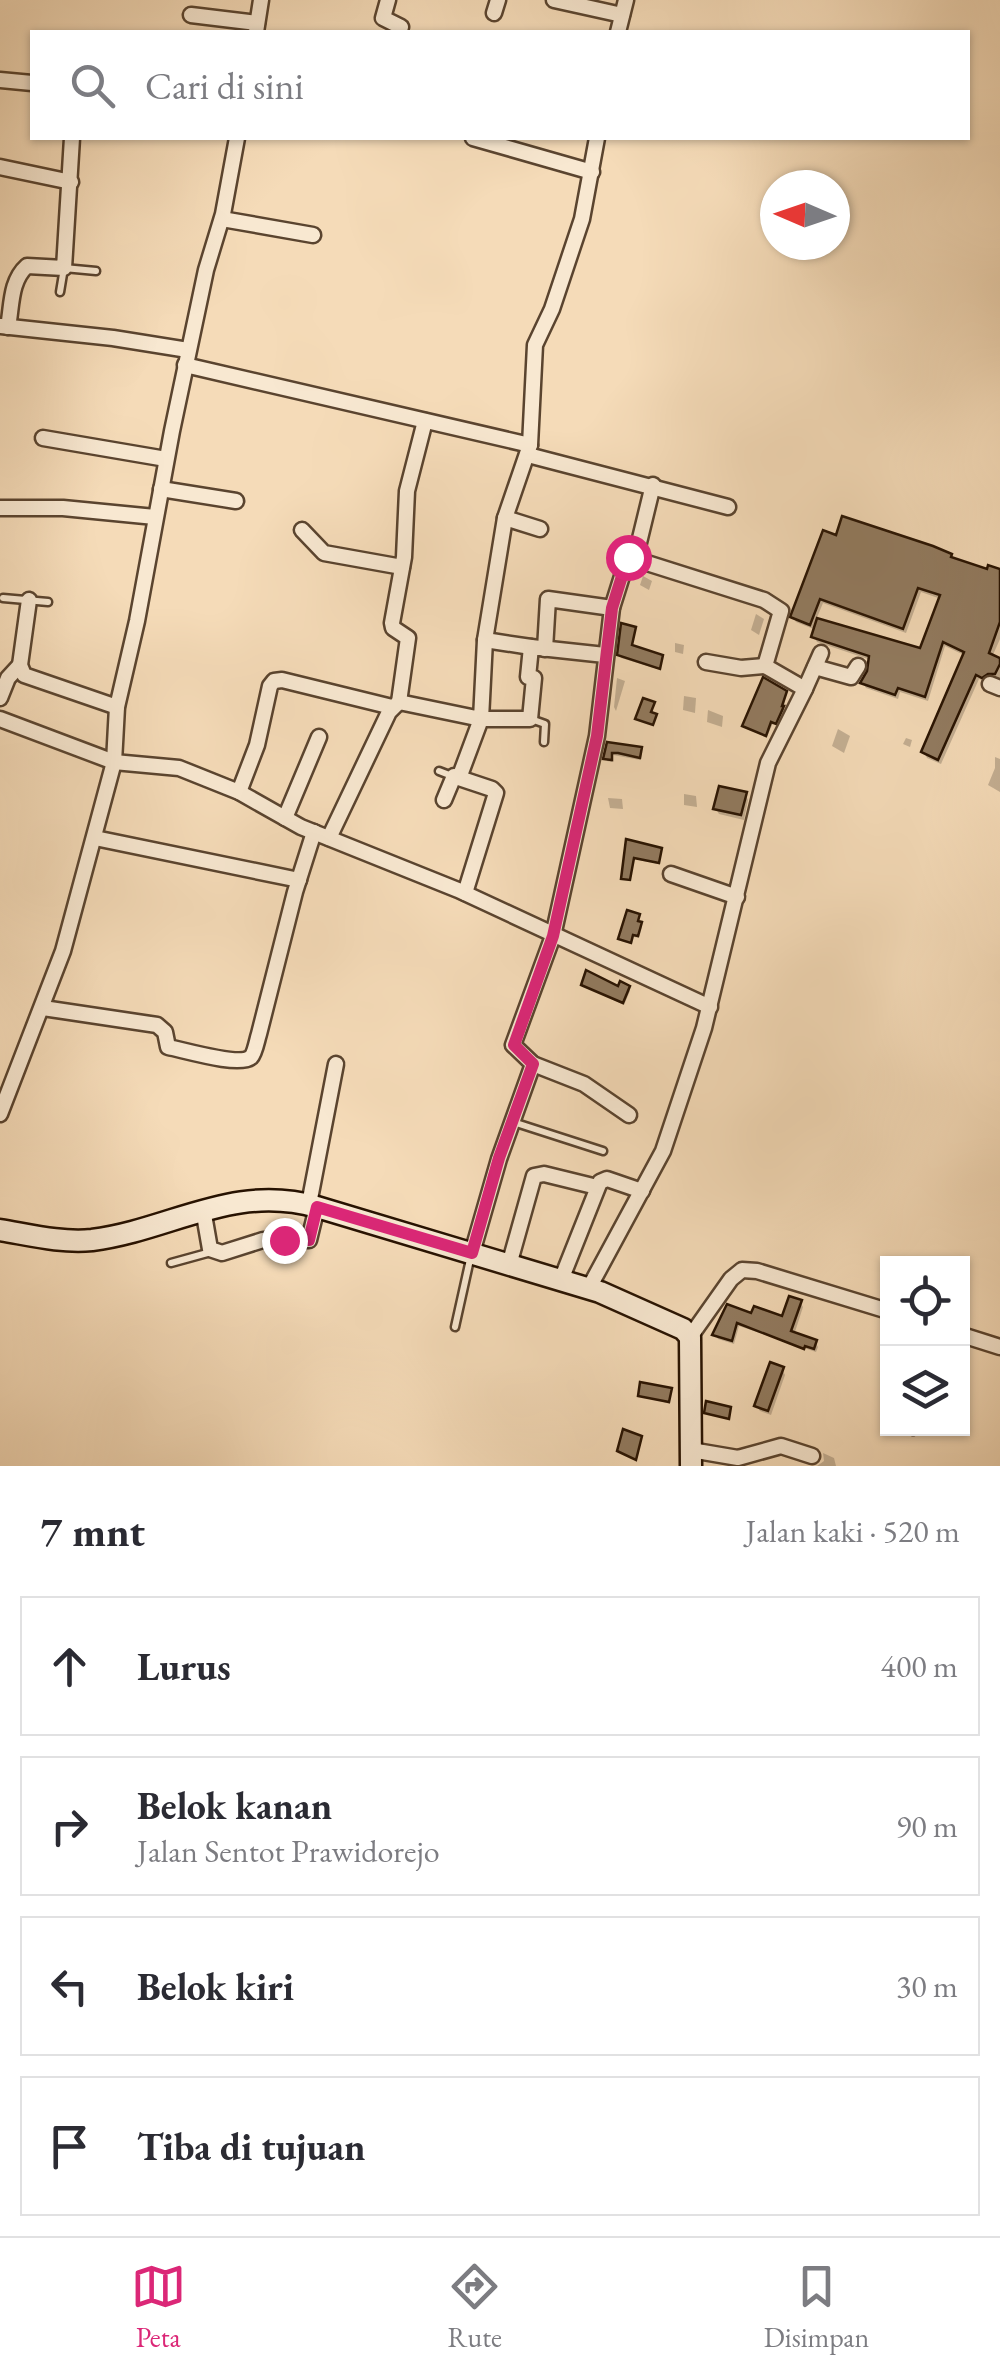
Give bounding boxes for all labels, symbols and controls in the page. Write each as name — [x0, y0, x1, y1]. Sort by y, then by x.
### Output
search box — [30, 30, 970, 140]
icon: search — [65, 58, 120, 113]
text: Cari di sini — [145, 61, 304, 110]
north arrow — [760, 170, 850, 260]
route start — [606, 535, 652, 581]
route end — [262, 1218, 308, 1264]
map controls — [880, 1256, 970, 1436]
button: locate — [880, 1256, 970, 1346]
button: layers — [880, 1346, 970, 1436]
text: 7 mnt — [40, 1504, 145, 1559]
text: Jalan kaki · 520 m — [745, 1510, 960, 1552]
icon: ahead — [42, 1639, 97, 1694]
text: Lurus — [137, 1642, 231, 1691]
text: 400 m — [881, 1645, 958, 1687]
text: Belok kanan — [137, 1781, 332, 1830]
icon: right — [42, 1799, 97, 1854]
text: 90 m — [896, 1805, 958, 1847]
text: Jalan Sentot Prawidorejo — [137, 1830, 440, 1872]
icon: left — [42, 1959, 97, 2014]
text: Belok kiri — [137, 1962, 294, 2011]
text: 30 m — [896, 1965, 958, 2007]
icon: arrive — [42, 2119, 97, 2174]
text: Tiba di tujuan — [137, 2122, 366, 2171]
tab: Peta — [131, 2259, 186, 2355]
tab: Rute — [447, 2259, 502, 2355]
tab: Disimpan — [764, 2259, 869, 2355]

